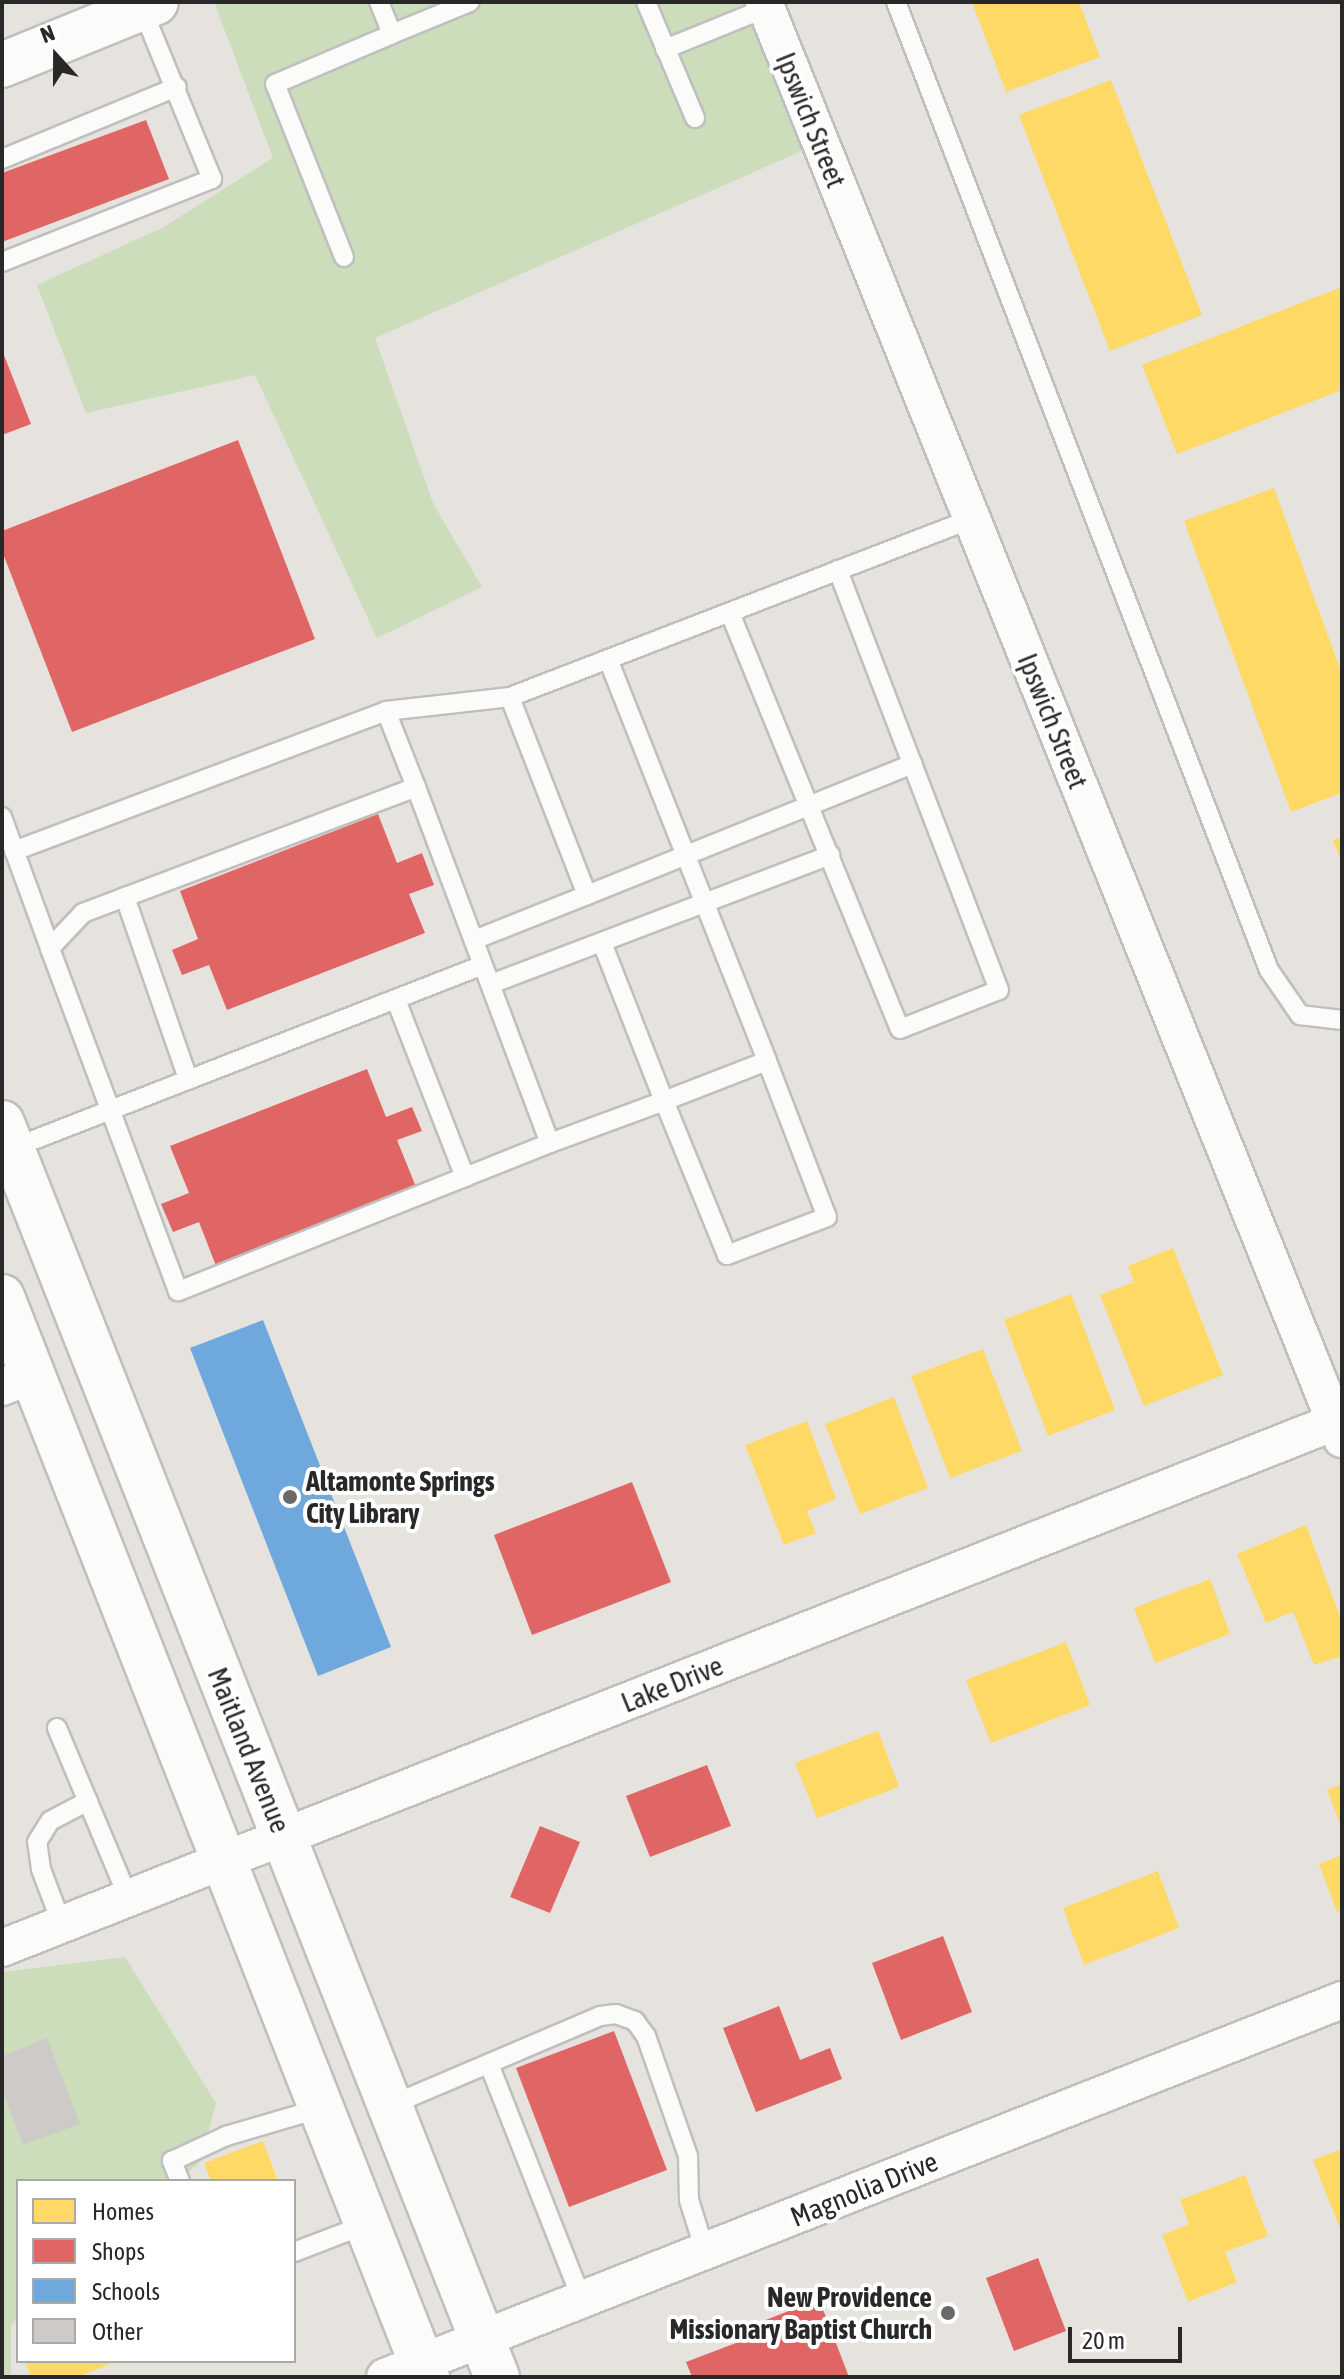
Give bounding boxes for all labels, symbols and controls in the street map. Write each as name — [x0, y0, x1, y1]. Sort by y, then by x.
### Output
north arrow — [16, 16, 96, 96]
text: N — [37, 19, 58, 48]
street label: Ipswich Street — [769, 48, 853, 192]
street label: Ipswich Street — [1011, 649, 1095, 793]
place label: Altamonte Springs City Library — [306, 1464, 495, 1530]
marker: Altamonte Springs City Library — [281, 1488, 299, 1506]
street label: Lake Drive — [616, 1648, 728, 1720]
street label: Maitland Avenue — [201, 1663, 297, 1837]
street label: Magnolia Drive — [786, 2144, 942, 2234]
legend — [16, 2179, 296, 2363]
text: Homes — [92, 2198, 154, 2225]
text: Shops — [92, 2238, 145, 2265]
text: Schools — [92, 2278, 160, 2305]
place label: New Providence Missionary Baptist Church — [669, 2280, 932, 2346]
marker: New Providence Missionary Baptist Church — [939, 2304, 957, 2322]
scale bar — [1072, 2311, 1186, 2361]
text: Other — [92, 2318, 143, 2345]
text: 20 m — [1082, 2327, 1125, 2354]

